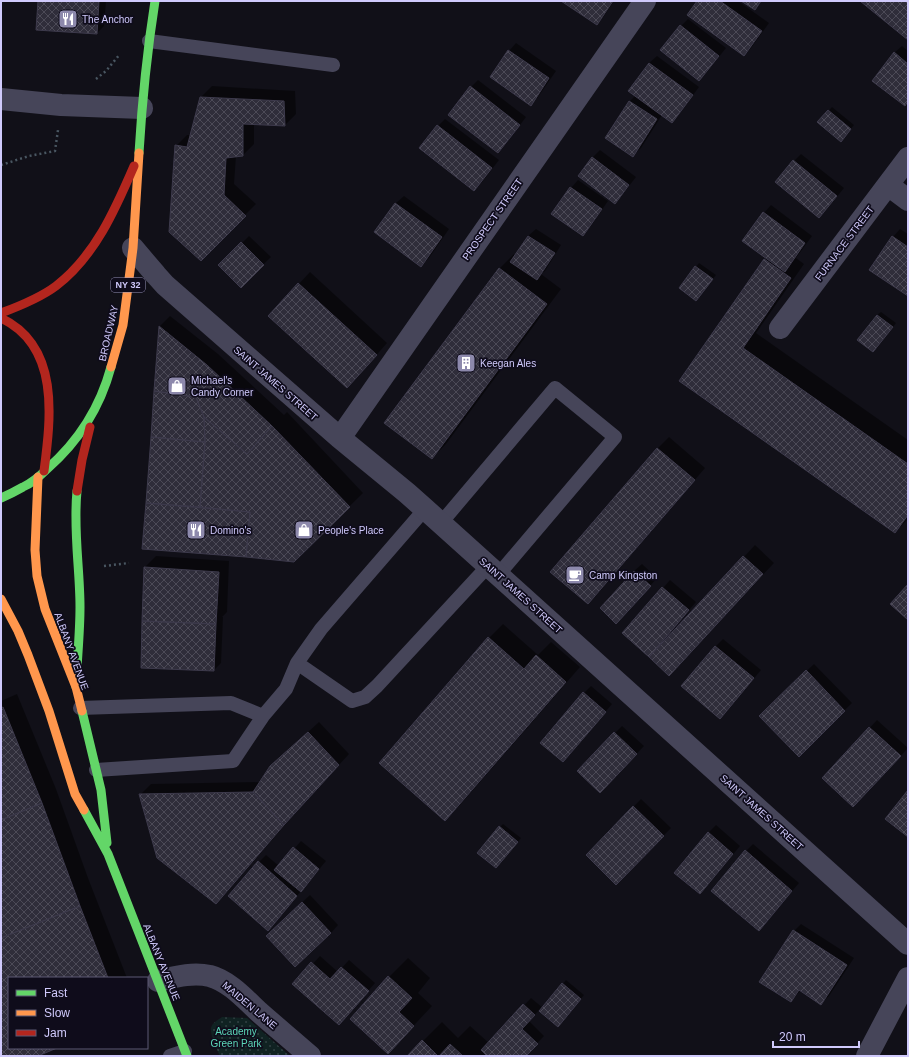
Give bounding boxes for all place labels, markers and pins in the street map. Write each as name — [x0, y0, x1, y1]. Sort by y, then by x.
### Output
restaurant icon: The Anchor — [57, 8, 79, 30]
place label: The Anchor — [82, 14, 134, 25]
building icon: Keegan Ales — [455, 352, 477, 374]
place label: Keegan Ales — [480, 358, 536, 369]
shop icon: Michael's Candy Corner — [166, 375, 188, 397]
place label: Michael's Candy Corner — [191, 375, 254, 398]
restaurant icon: Domino's — [185, 519, 207, 541]
shop icon: People's Place — [293, 519, 315, 541]
place label: Domino's — [210, 525, 251, 536]
place label: People's Place — [318, 525, 384, 536]
cafe icon: Camp Kingston — [564, 564, 586, 586]
place label: Camp Kingston — [589, 570, 657, 581]

